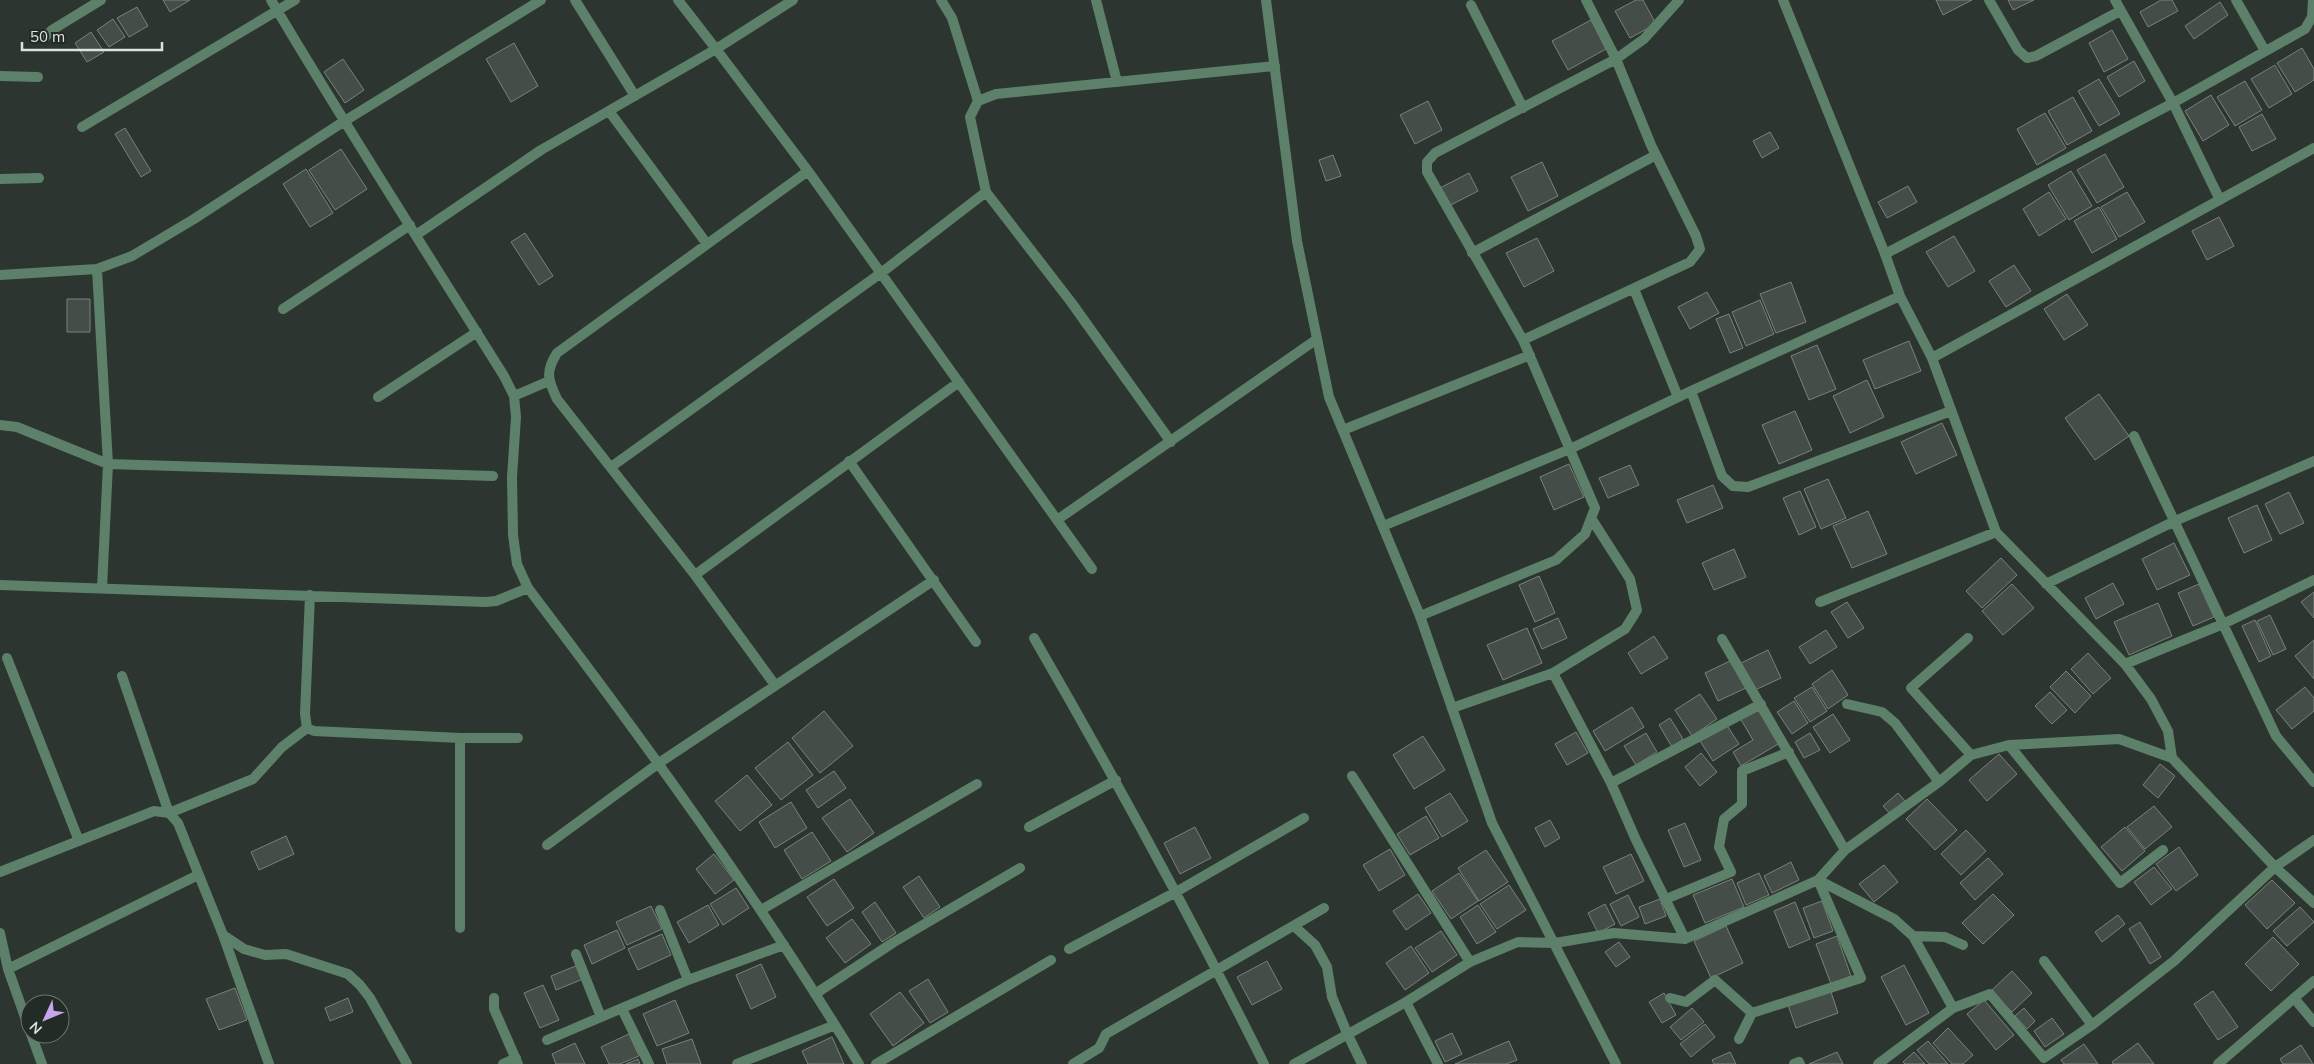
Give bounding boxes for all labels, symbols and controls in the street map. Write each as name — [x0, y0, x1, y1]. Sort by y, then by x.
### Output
scale bar — [22, 20, 162, 52]
text: 50 m — [30, 27, 65, 46]
north arrow — [20, 994, 70, 1044]
text: N — [26, 1018, 46, 1038]

